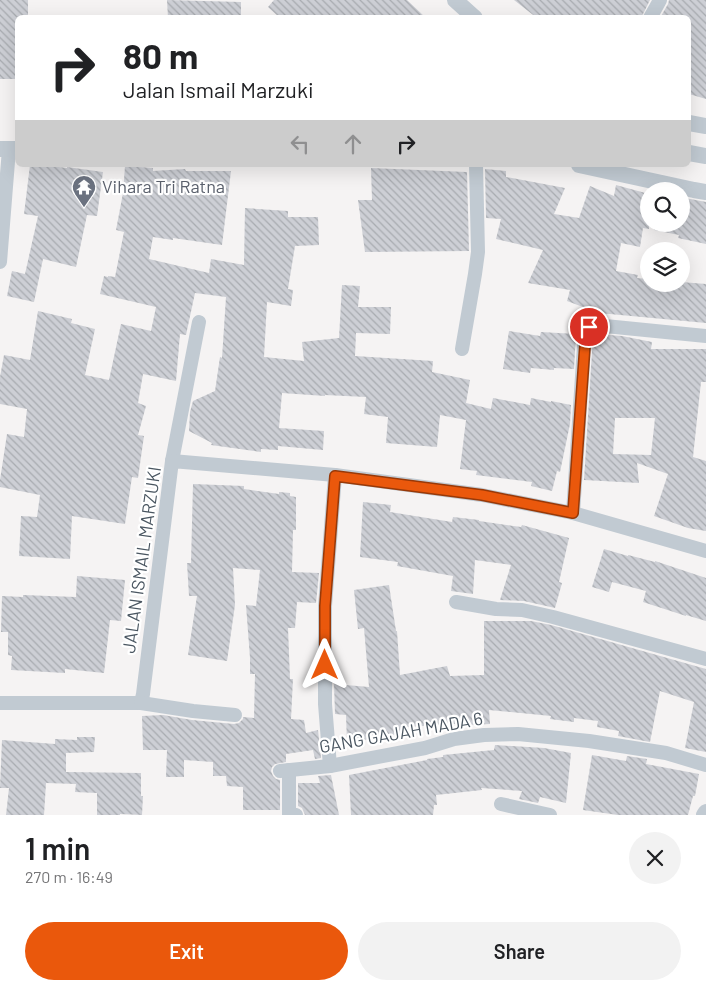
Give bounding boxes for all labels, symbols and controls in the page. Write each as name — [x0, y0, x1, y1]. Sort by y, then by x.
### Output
text: 80 m — [123, 34, 198, 76]
icon: right — [40, 35, 105, 100]
text: Jalan Ismail Marzuki — [123, 76, 314, 102]
icon: left — [286, 130, 314, 158]
icon: ahead — [339, 130, 367, 158]
icon: right — [392, 130, 420, 158]
temple icon: Vihara Tri Ratna — [71, 174, 97, 208]
place label: Vihara Tri Ratna — [102, 175, 225, 197]
map controls — [640, 182, 690, 292]
button: search — [640, 182, 690, 232]
button: layers — [640, 242, 690, 292]
pin — [568, 306, 610, 348]
icon: arrive — [575, 313, 603, 341]
street label: JALAN ISMAIL MARZUKI — [117, 465, 165, 655]
position arrow — [298, 638, 350, 690]
street label: GANG GAJAH MADA 6 — [317, 707, 484, 757]
text: 1 min — [25, 830, 90, 866]
button: close — [629, 832, 681, 884]
text: 270 m · 16:49 — [25, 867, 113, 886]
button: Exit — [25, 922, 348, 980]
button: Share — [358, 922, 681, 980]

